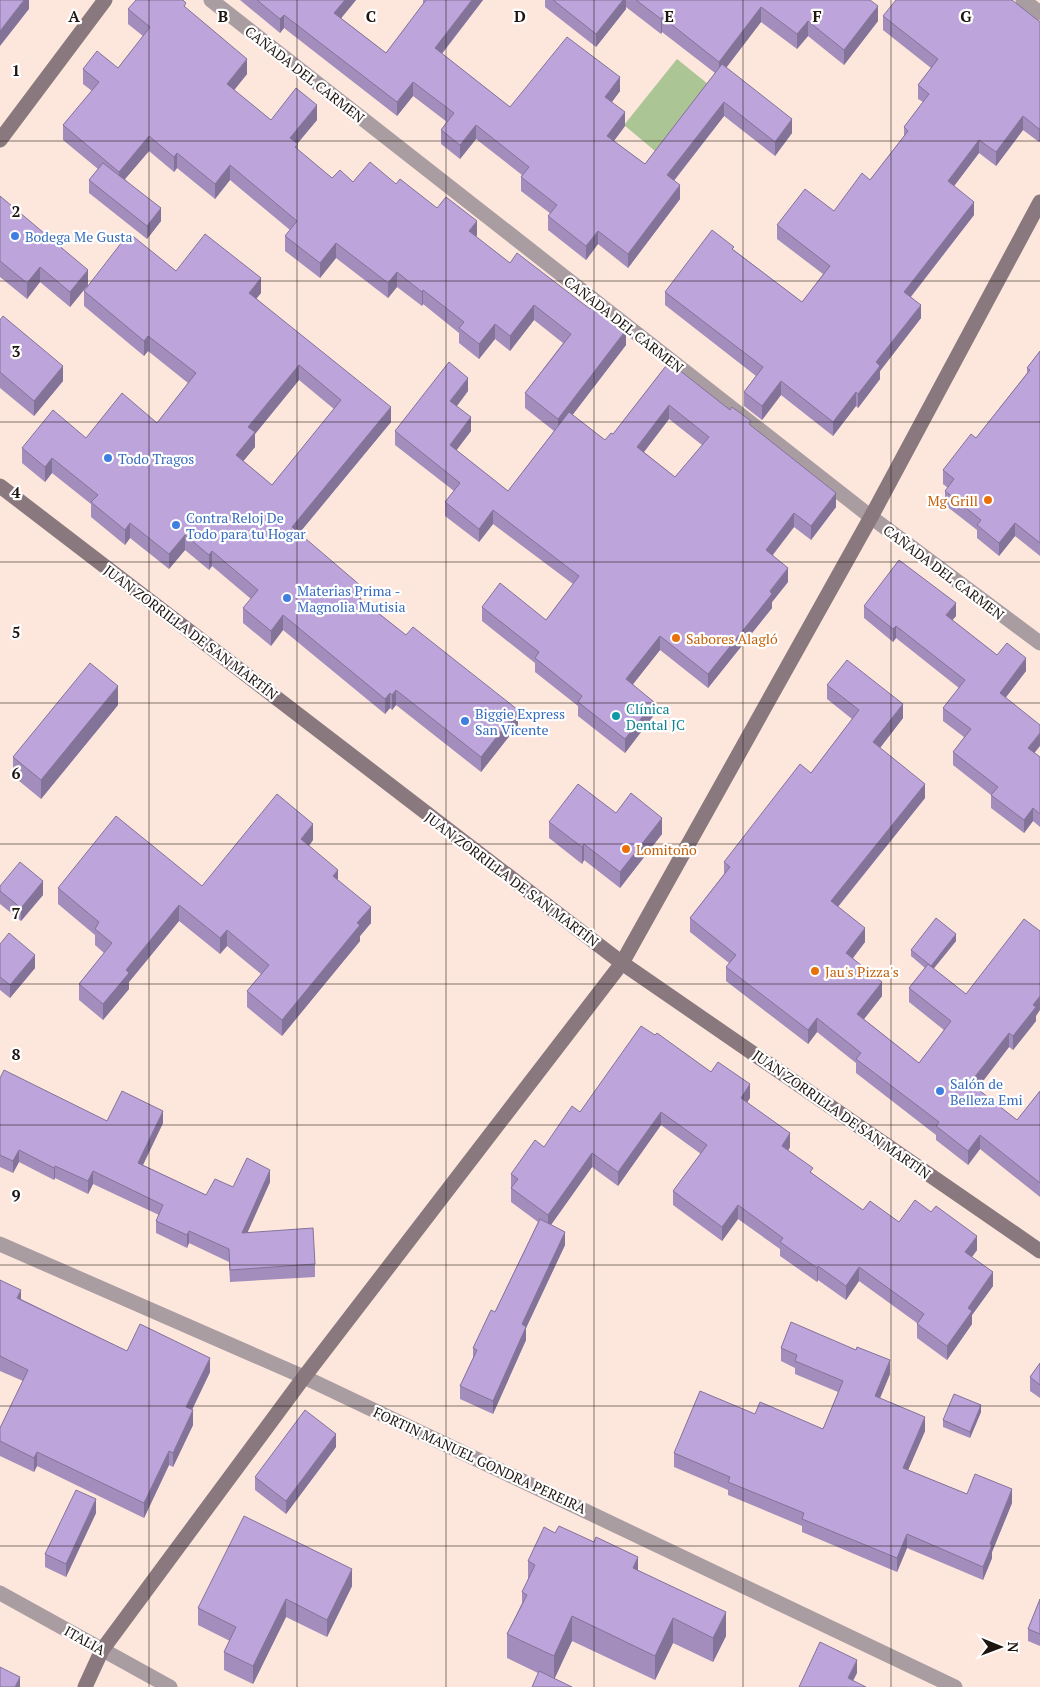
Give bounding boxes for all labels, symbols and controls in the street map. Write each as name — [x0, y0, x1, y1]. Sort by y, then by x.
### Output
text: A — [68, 5, 80, 27]
text: B — [218, 5, 228, 27]
text: C — [366, 5, 376, 27]
text: D — [514, 5, 526, 27]
text: E — [664, 5, 674, 27]
text: F — [812, 5, 822, 27]
text: G — [960, 5, 972, 27]
street label: CAÑADA DEL CARMEN — [241, 21, 369, 127]
text: 1 — [11, 59, 21, 81]
text: 2 — [11, 200, 21, 222]
place label: Bodega Me Gusta — [25, 227, 133, 246]
marker: Bodega Me Gusta — [9, 230, 21, 242]
street label: CAÑADA DEL CARMEN — [560, 271, 688, 377]
text: 3 — [11, 340, 21, 362]
place label: Todo Tragos — [118, 449, 194, 468]
marker: Todo Tragos — [102, 452, 114, 464]
text: 4 — [11, 481, 21, 503]
place label: Mg Grill — [927, 491, 978, 510]
marker: Mg Grill — [982, 494, 994, 506]
place label: Contra Reloj De Todo para tu Hogar — [186, 508, 306, 543]
marker: Contra Reloj De Todo para tu Hogar — [170, 519, 182, 531]
street label: CAÑADA DEL CARMEN — [880, 520, 1008, 624]
street label: JUAN ZORRILLA DE SAN MARTÍN — [100, 560, 282, 704]
place label: Materias Prima - Magnolia Mutisia — [297, 581, 405, 616]
marker: Materias Prima - Magnolia Mutisia — [281, 592, 293, 604]
text: 5 — [11, 621, 21, 643]
place label: Sabores Alagló — [686, 629, 778, 648]
marker: Sabores Alagló — [670, 632, 682, 644]
place label: Clínica Dental JC — [626, 699, 685, 734]
place label: Biggie Express San Vicente — [475, 704, 565, 739]
marker: Clínica Dental JC — [610, 710, 622, 722]
marker: Biggie Express San Vicente — [459, 715, 471, 727]
text: 6 — [11, 762, 21, 784]
street label: JUAN ZORRILLA DE SAN MARTÍN — [421, 807, 603, 951]
place label: Lomitoño — [636, 840, 697, 859]
marker: Lomitoño — [620, 843, 632, 855]
text: 7 — [11, 902, 21, 924]
place label: Jau's Pizza's — [825, 962, 899, 981]
marker: Jau's Pizza's — [809, 965, 821, 977]
text: 8 — [11, 1043, 21, 1065]
street label: JUAN ZORRILLA DE SAN MARTÍN — [749, 1045, 935, 1183]
place label: Salón de Belleza Emi — [950, 1074, 1023, 1109]
marker: Salón de Belleza Emi — [934, 1085, 946, 1097]
text: 9 — [11, 1184, 21, 1206]
street label: FORTIN MANUEL GONDRA PEREIRA — [370, 1402, 590, 1518]
street label: ITALIA — [61, 1621, 109, 1659]
north arrow — [975, 1622, 1025, 1672]
text: N — [1004, 1642, 1023, 1653]

